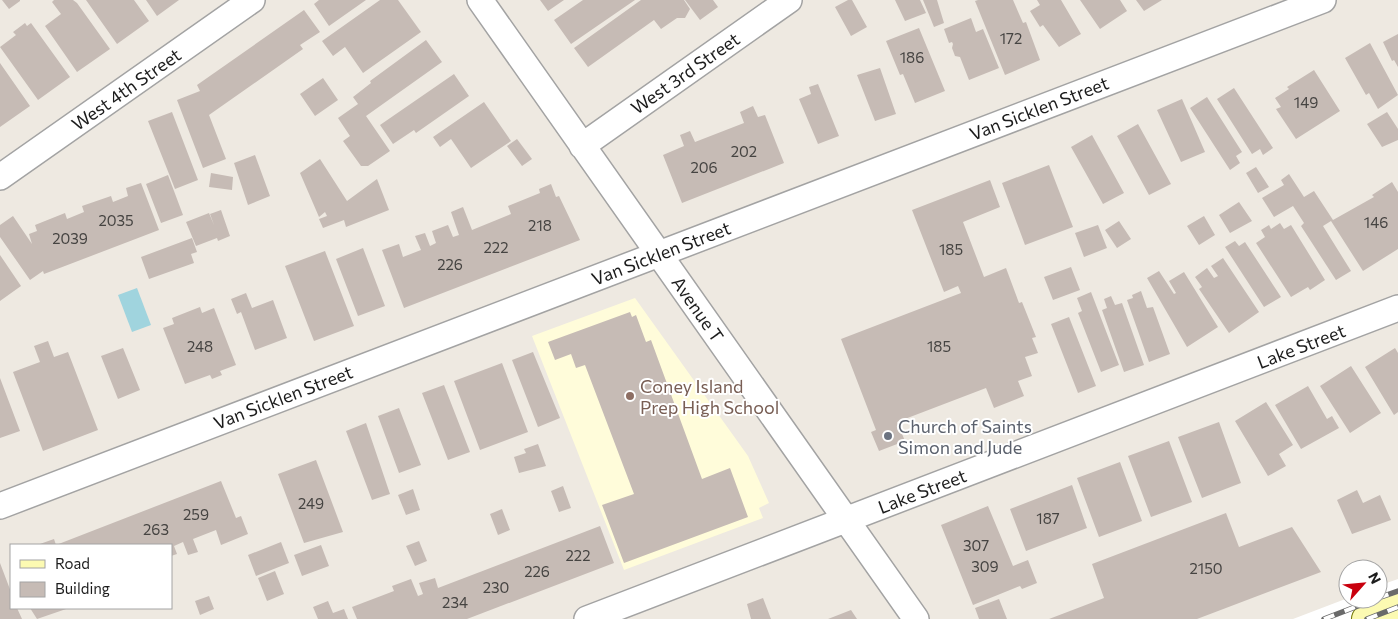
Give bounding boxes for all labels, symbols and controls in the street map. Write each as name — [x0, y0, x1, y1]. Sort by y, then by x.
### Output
street label: West 3rd Street — [626, 27, 744, 119]
house number: 172 — [1000, 29, 1022, 47]
street label: West 4th Street — [67, 43, 185, 135]
house number: 186 — [900, 48, 924, 66]
street label: Van Sicklen Street — [966, 71, 1112, 145]
house number: 149 — [1294, 93, 1318, 111]
house number: 202 — [731, 142, 757, 160]
house number: 206 — [690, 158, 718, 176]
house number: 2035 — [98, 211, 134, 229]
house number: 146 — [1364, 213, 1388, 231]
house number: 218 — [528, 216, 552, 234]
street label: Van Sicklen Street — [588, 216, 734, 290]
house number: 2039 — [52, 229, 88, 247]
house number: 222 — [484, 238, 508, 256]
house number: 185 — [939, 240, 963, 258]
house number: 226 — [437, 255, 463, 273]
street label: Avenue T — [667, 272, 729, 346]
street label: Lake Street — [1254, 319, 1348, 373]
house number: 248 — [187, 337, 213, 355]
house number: 185 — [927, 337, 951, 355]
street label: Van Sicklen Street — [210, 360, 356, 434]
place label: Coney Island Prep High School — [640, 375, 779, 418]
marker: Coney Island Prep High School — [624, 390, 636, 402]
place label: Church of Saints Simon and Jude — [898, 415, 1032, 458]
marker: Church of Saints Simon and Jude — [882, 430, 894, 442]
street label: Lake Street — [875, 464, 969, 518]
house number: 249 — [298, 494, 324, 512]
house number: 259 — [183, 505, 209, 523]
house number: 187 — [1036, 509, 1060, 527]
house number: 263 — [143, 520, 169, 538]
house number: 307 — [963, 536, 989, 554]
legend — [10, 544, 172, 609]
house number: 222 — [566, 546, 590, 564]
text: Road — [55, 554, 90, 572]
house number: 309 — [971, 557, 999, 575]
house number: 2150 — [1189, 559, 1223, 577]
north arrow — [1338, 559, 1388, 609]
house number: 226 — [524, 562, 550, 580]
text: N — [1365, 569, 1385, 586]
house number: 230 — [483, 578, 509, 596]
text: Building — [55, 579, 110, 597]
house number: 234 — [442, 593, 468, 611]

